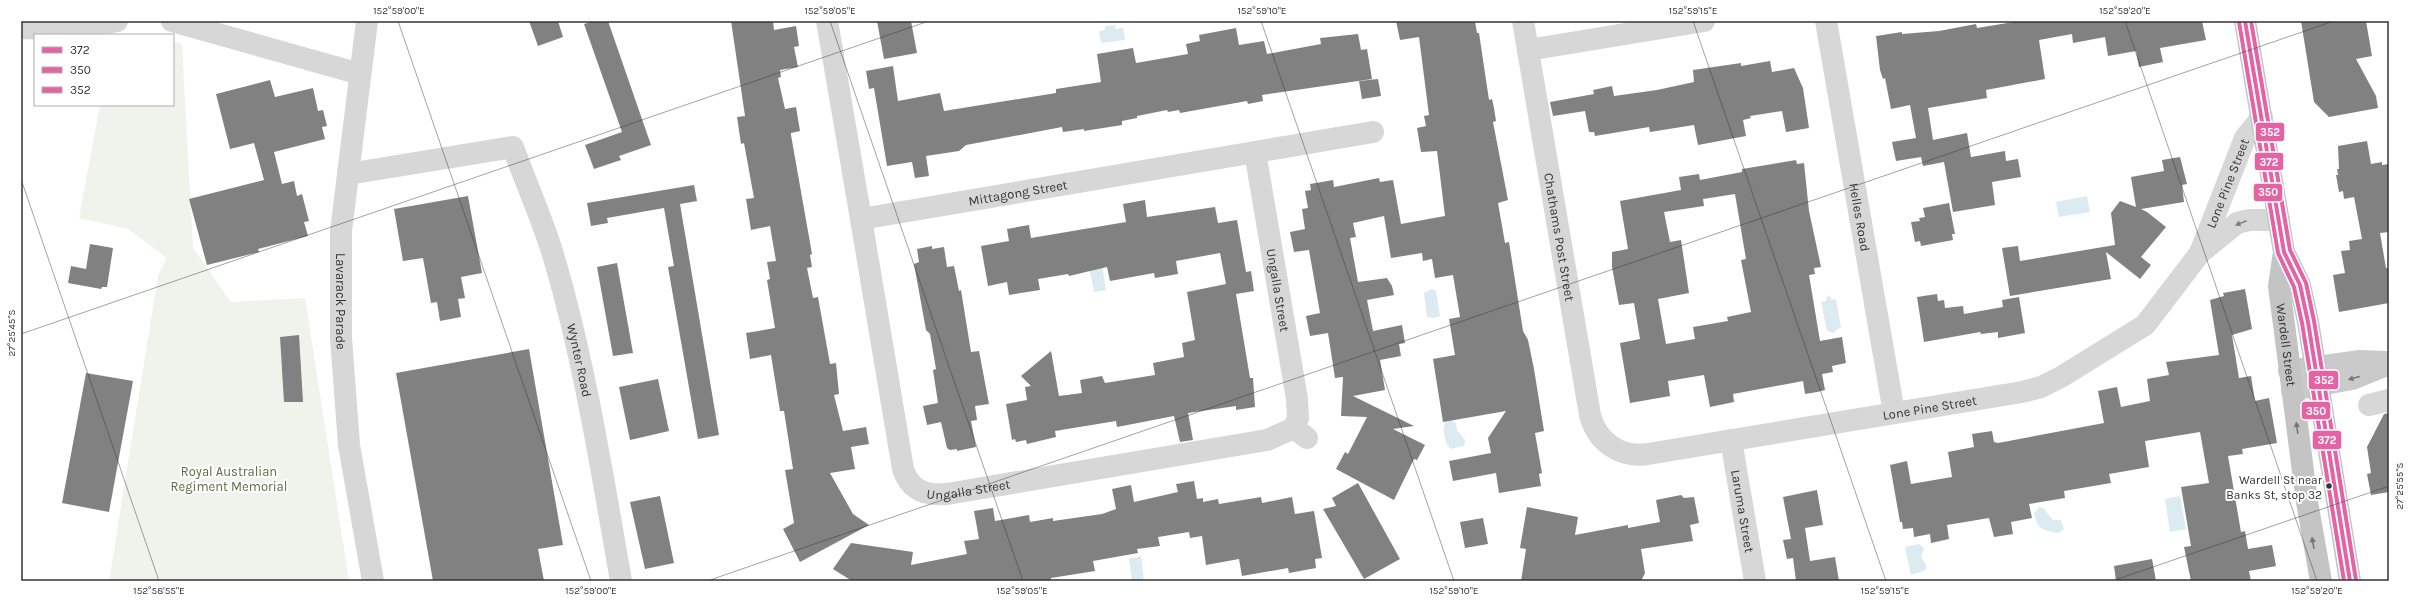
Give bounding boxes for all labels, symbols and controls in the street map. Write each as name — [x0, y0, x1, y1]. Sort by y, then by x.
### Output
text: 152°59'00"E — [373, 5, 425, 17]
text: 152°59'05"E — [804, 5, 856, 17]
text: 152°59'10"E — [1238, 5, 1286, 17]
text: 152°59'15"E — [1669, 5, 1717, 17]
text: 152°59'20"E — [2099, 5, 2151, 17]
legend — [34, 34, 174, 106]
text: 372 — [70, 43, 90, 57]
text: 350 — [70, 63, 91, 77]
text: 352 — [70, 83, 91, 97]
line badge: 352 — [2255, 122, 2285, 142]
text: 352 — [2260, 126, 2280, 139]
street label: Lone Pine Street — [2203, 136, 2252, 230]
line badge: 372 — [2254, 152, 2284, 171]
text: 372 — [2260, 156, 2279, 169]
street label: Chathams Post Street — [1541, 172, 1578, 302]
street label: Mittagong Street — [967, 177, 1069, 209]
street label: Helles Road — [1846, 182, 1873, 253]
line badge: 350 — [2253, 183, 2283, 202]
text: 350 — [2258, 186, 2278, 199]
one-way arrow — [2234, 220, 2246, 226]
street label: Ungalla Street — [1264, 247, 1292, 333]
street label: Lavarack Parade — [333, 253, 349, 351]
street label: Wardell Street — [2273, 303, 2299, 387]
text: 27°25'45"S — [6, 309, 18, 357]
street label: Wynter Road — [564, 322, 595, 398]
line badge: 352 — [2308, 370, 2339, 390]
text: 352 — [2314, 374, 2334, 387]
one-way arrow — [2348, 375, 2360, 381]
street label: Lone Pine Street — [1881, 393, 1978, 423]
line badge: 350 — [2301, 401, 2331, 420]
text: 350 — [2306, 405, 2326, 418]
one-way arrow — [2294, 422, 2300, 434]
line badge: 372 — [2312, 430, 2342, 450]
text: 372 — [2318, 434, 2337, 447]
text: 27°25'55"S — [2394, 462, 2406, 510]
park label: Royal Australian Regiment Memorial — [171, 464, 287, 494]
street label: Laruma Street — [1728, 468, 1757, 554]
place label: Wardell St near Banks St, stop 32 — [2226, 473, 2323, 502]
street label: Ungalla Street — [926, 476, 1011, 502]
marker: Wardell St near Banks St, stop 32 — [2324, 481, 2334, 491]
one-way arrow — [2310, 537, 2316, 549]
text: 152°58'55"E — [133, 585, 185, 597]
text: 152°59'00"E — [565, 585, 617, 597]
text: 152°59'05"E — [996, 585, 1048, 597]
text: 152°59'10"E — [1430, 585, 1478, 597]
text: 152°59'15"E — [1861, 585, 1909, 597]
text: 152°59'20"E — [2291, 585, 2343, 597]

